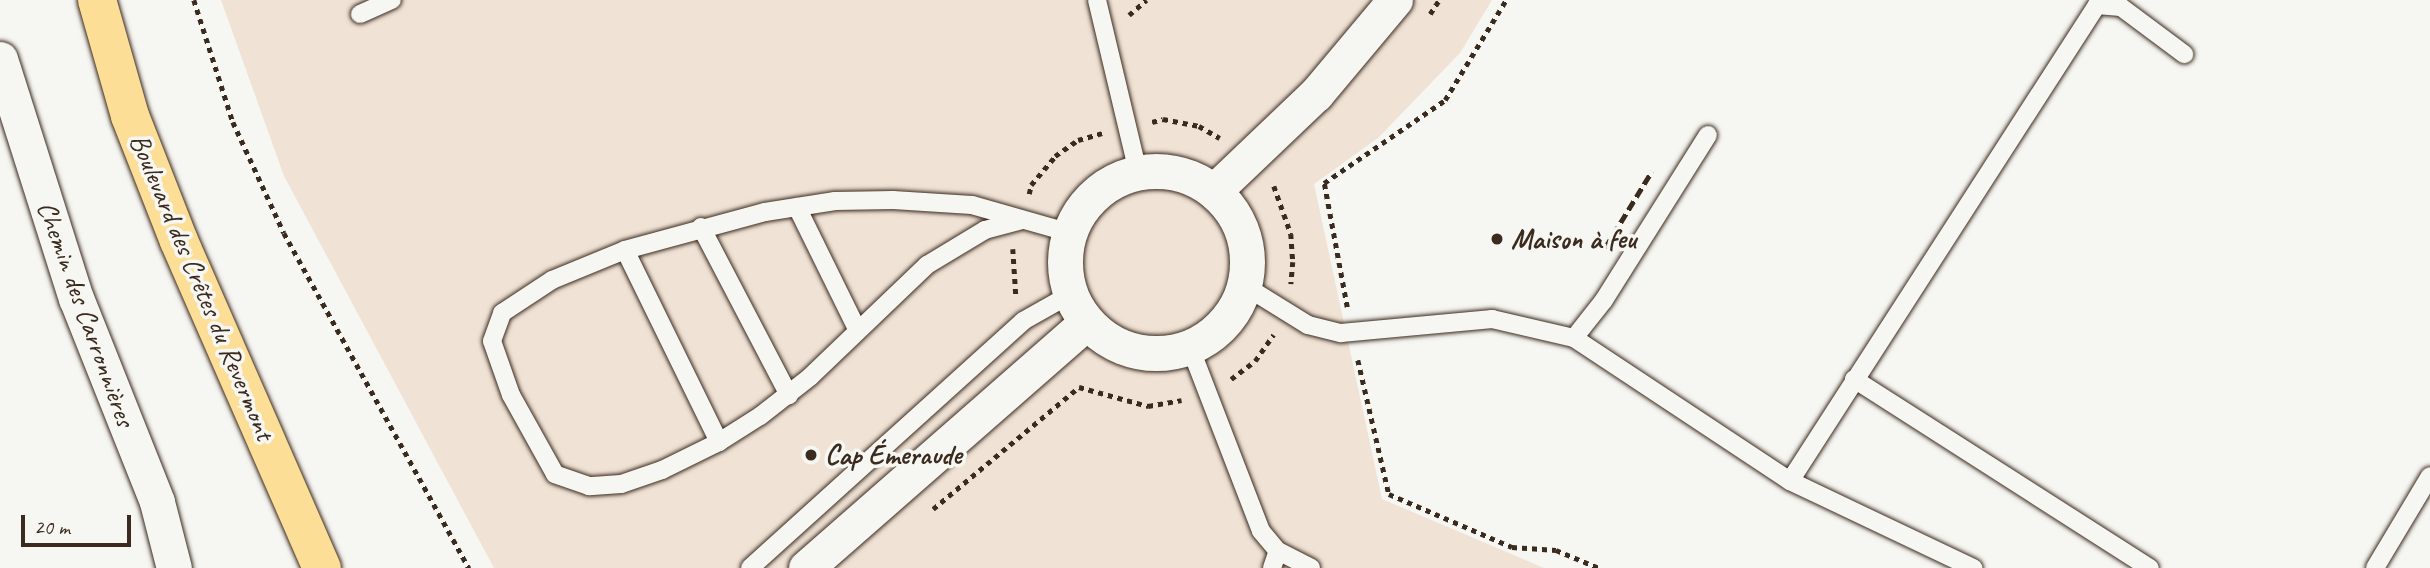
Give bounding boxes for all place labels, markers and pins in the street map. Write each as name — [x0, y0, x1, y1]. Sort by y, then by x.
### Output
place label: Maison à feu — [1511, 222, 1636, 256]
marker: Maison à feu — [1489, 231, 1505, 247]
place label: Cap Émeraude — [825, 438, 961, 472]
marker: Cap Émeraude — [803, 447, 819, 463]

